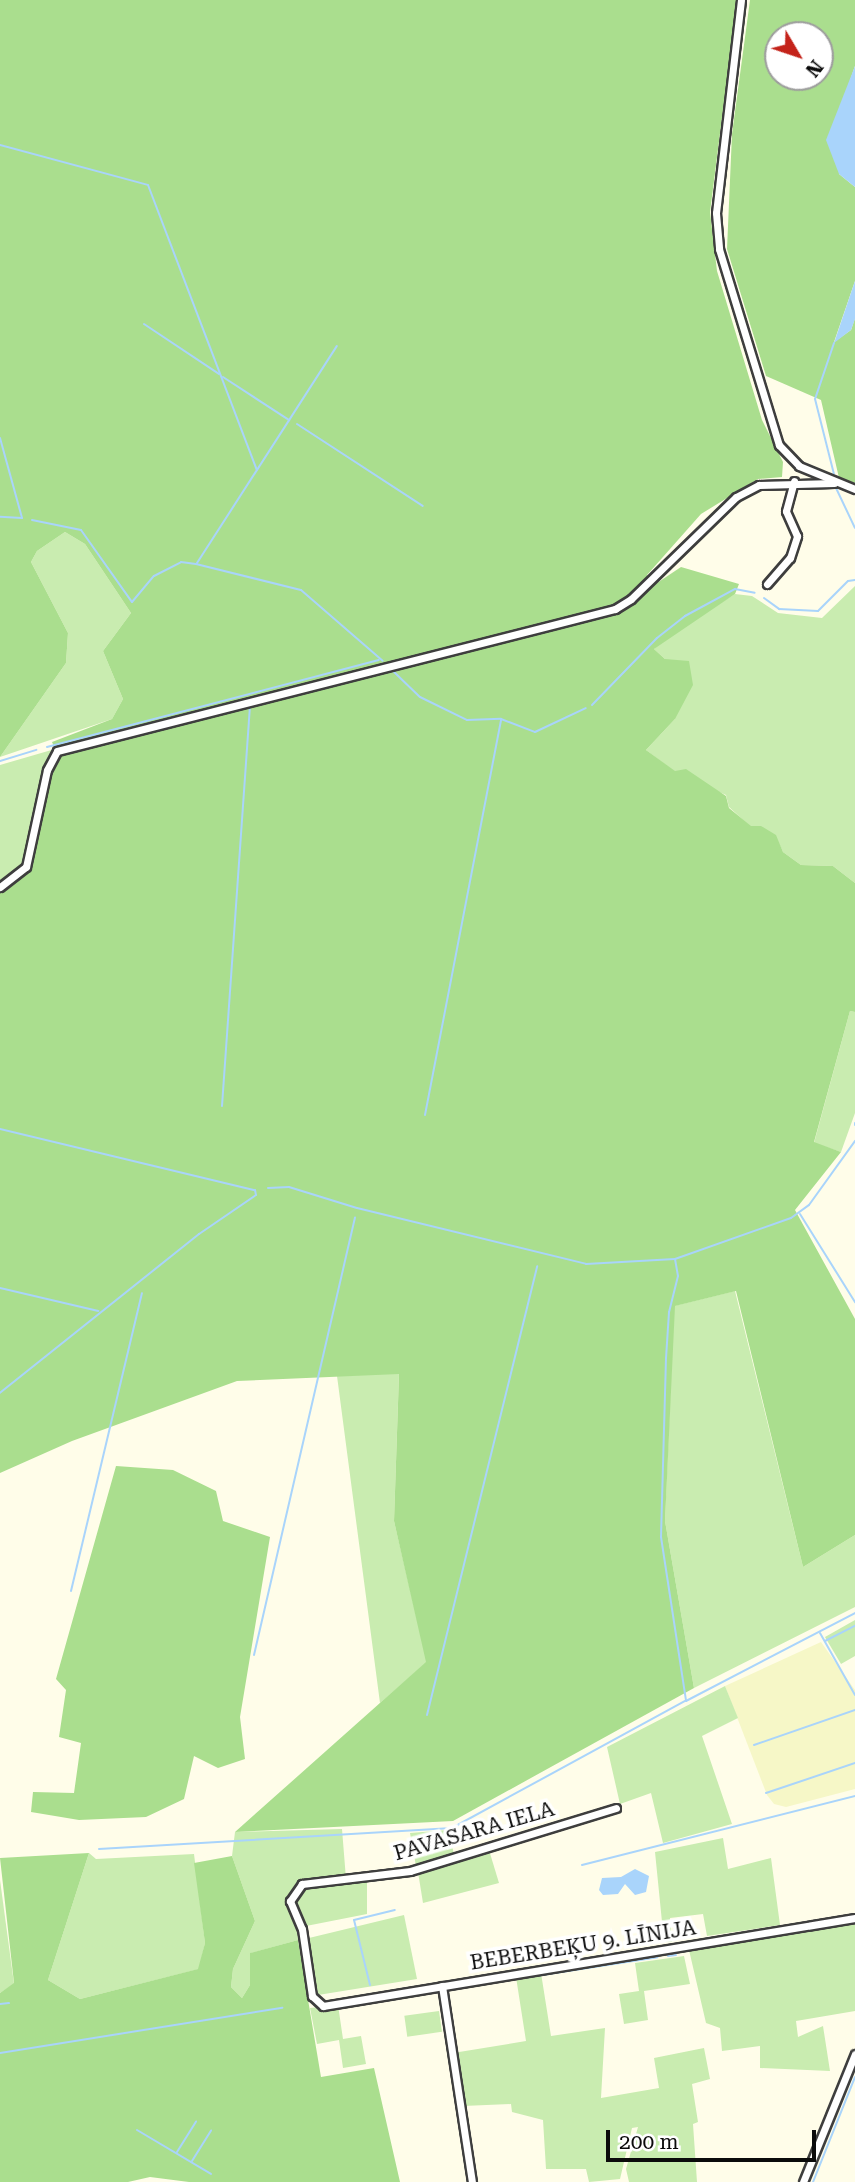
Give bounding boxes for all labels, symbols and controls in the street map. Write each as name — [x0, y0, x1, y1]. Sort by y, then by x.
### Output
north arrow — [764, 21, 834, 91]
text: N — [801, 55, 828, 81]
street label: PAVASARA IELA — [391, 1796, 557, 1866]
street label: BEBERBEĶU 9. LĪNIJA — [468, 1915, 698, 1975]
scale bar — [610, 2116, 820, 2160]
text: 200 m — [619, 2130, 679, 2154]

